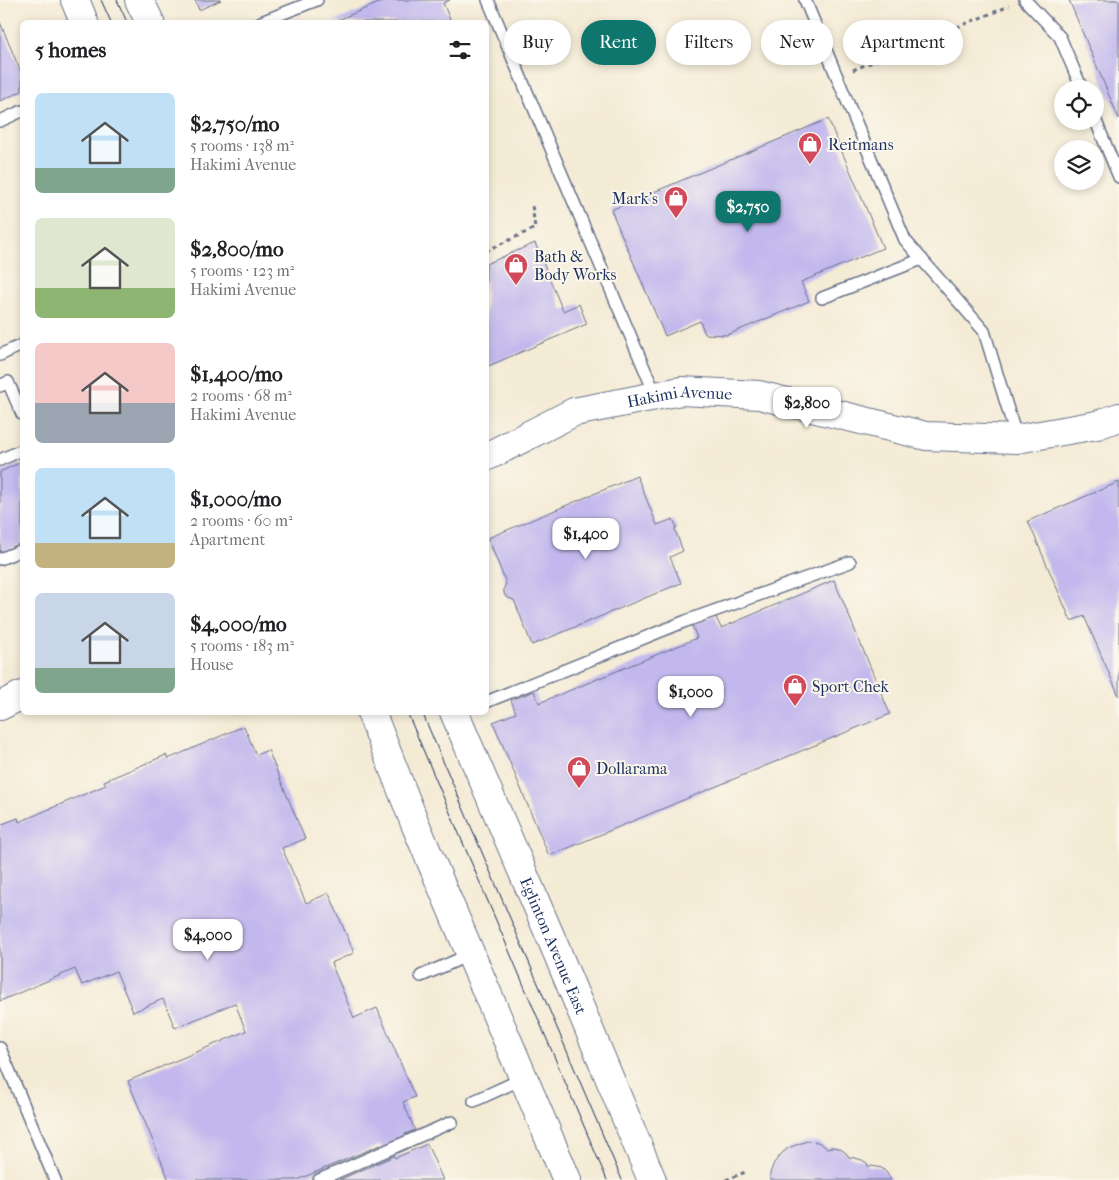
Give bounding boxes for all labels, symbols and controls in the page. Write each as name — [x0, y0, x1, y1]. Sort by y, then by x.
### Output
chip: Buy — [504, 20, 571, 65]
chip: Rent — [581, 20, 656, 65]
chip: Filters — [666, 20, 751, 65]
chip: New — [761, 20, 833, 65]
chip: Apartment — [843, 20, 963, 65]
icon: filters — [446, 36, 474, 64]
text: 5 homes — [35, 38, 106, 62]
map controls — [1054, 80, 1104, 190]
button: locate — [1054, 80, 1104, 130]
text: $2,750/mo — [190, 112, 279, 136]
icon: home — [75, 113, 135, 173]
shop icon: Reitmans — [797, 131, 823, 165]
place label: Reitmans — [828, 135, 894, 154]
text: 5 rooms · 138 m² — [190, 136, 294, 155]
button: layers — [1054, 140, 1104, 190]
text: Hakimi Avenue — [190, 155, 296, 174]
shop icon: Mark's — [663, 185, 689, 219]
place label: Mark's — [612, 189, 658, 208]
pin: $2,750 — [707, 190, 789, 233]
text: $2,750 — [727, 197, 769, 216]
text: $2,800/mo — [190, 237, 284, 261]
icon: home — [75, 238, 135, 298]
place label: Bath & Body Works — [534, 247, 616, 284]
shop icon: Bath & Body Works — [503, 252, 529, 286]
text: 5 rooms · 123 m² — [190, 261, 294, 280]
text: Hakimi Avenue — [190, 280, 296, 299]
text: $1,400/mo — [190, 362, 283, 386]
icon: home — [75, 363, 135, 423]
street label: Hakimi Avenue — [625, 382, 733, 411]
text: 2 rooms · 68 m² — [190, 386, 292, 405]
pin: $2,800 — [766, 386, 848, 429]
text: $2,800 — [784, 393, 830, 412]
text: Hakimi Avenue — [190, 405, 296, 424]
text: $1,000/mo — [190, 487, 281, 511]
icon: home — [75, 488, 135, 548]
text: 2 rooms · 60 m² — [190, 511, 293, 530]
pin: $1,400 — [545, 518, 627, 560]
text: $1,400 — [563, 524, 609, 543]
text: Apartment — [190, 530, 265, 549]
text: $4,000/mo — [190, 612, 287, 636]
icon: home — [75, 613, 135, 673]
text: 5 rooms · 183 m² — [190, 636, 294, 655]
text: House — [190, 655, 233, 674]
shop icon: Sport Chek — [782, 673, 808, 707]
pin: $1,000 — [650, 676, 732, 718]
place label: Sport Chek — [812, 677, 890, 696]
text: $1,000 — [669, 682, 713, 701]
shop icon: Dollarama — [566, 755, 592, 789]
place label: Dollarama — [596, 759, 668, 778]
street label: Eglinton Avenue East — [516, 874, 591, 1017]
pin: $4,000 — [167, 918, 249, 961]
text: $4,000 — [184, 925, 232, 944]

